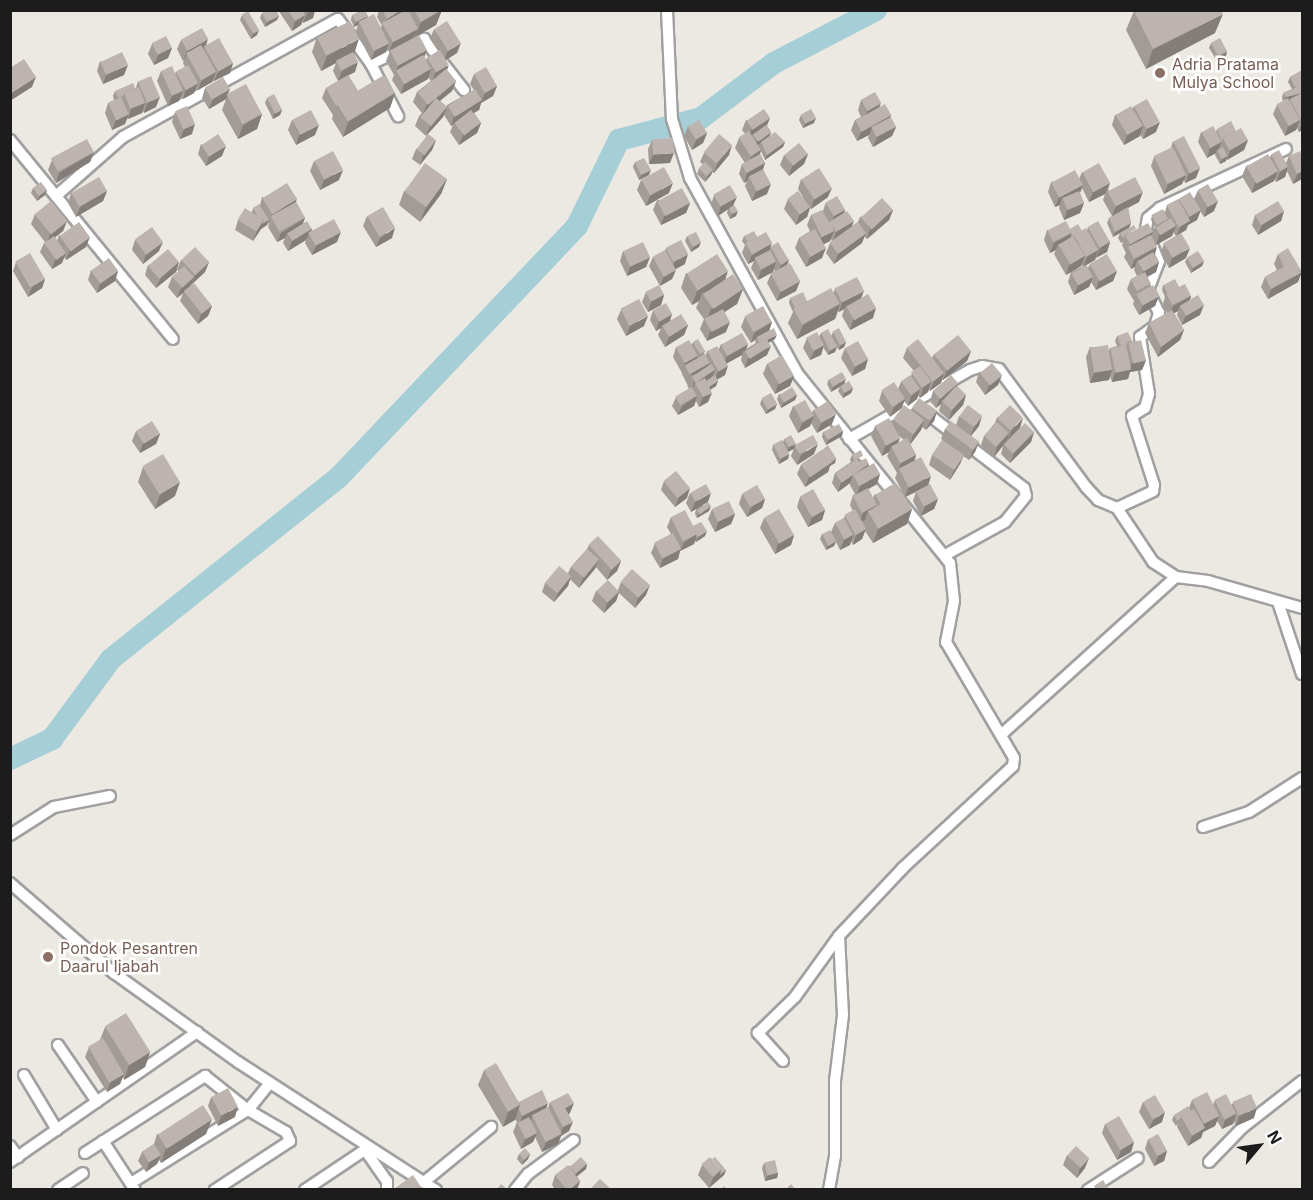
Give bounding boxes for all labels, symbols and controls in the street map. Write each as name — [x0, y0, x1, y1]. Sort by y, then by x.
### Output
place label: Adria Pratama Mulya School — [1172, 54, 1279, 92]
marker: Adria Pratama Mulya School — [1153, 66, 1167, 80]
place label: Pondok Pesantren Daarul Ijabah — [60, 938, 198, 976]
marker: Pondok Pesantren Daarul Ijabah — [41, 950, 55, 964]
north arrow — [1229, 1116, 1289, 1176]
text: N — [1263, 1127, 1286, 1147]

